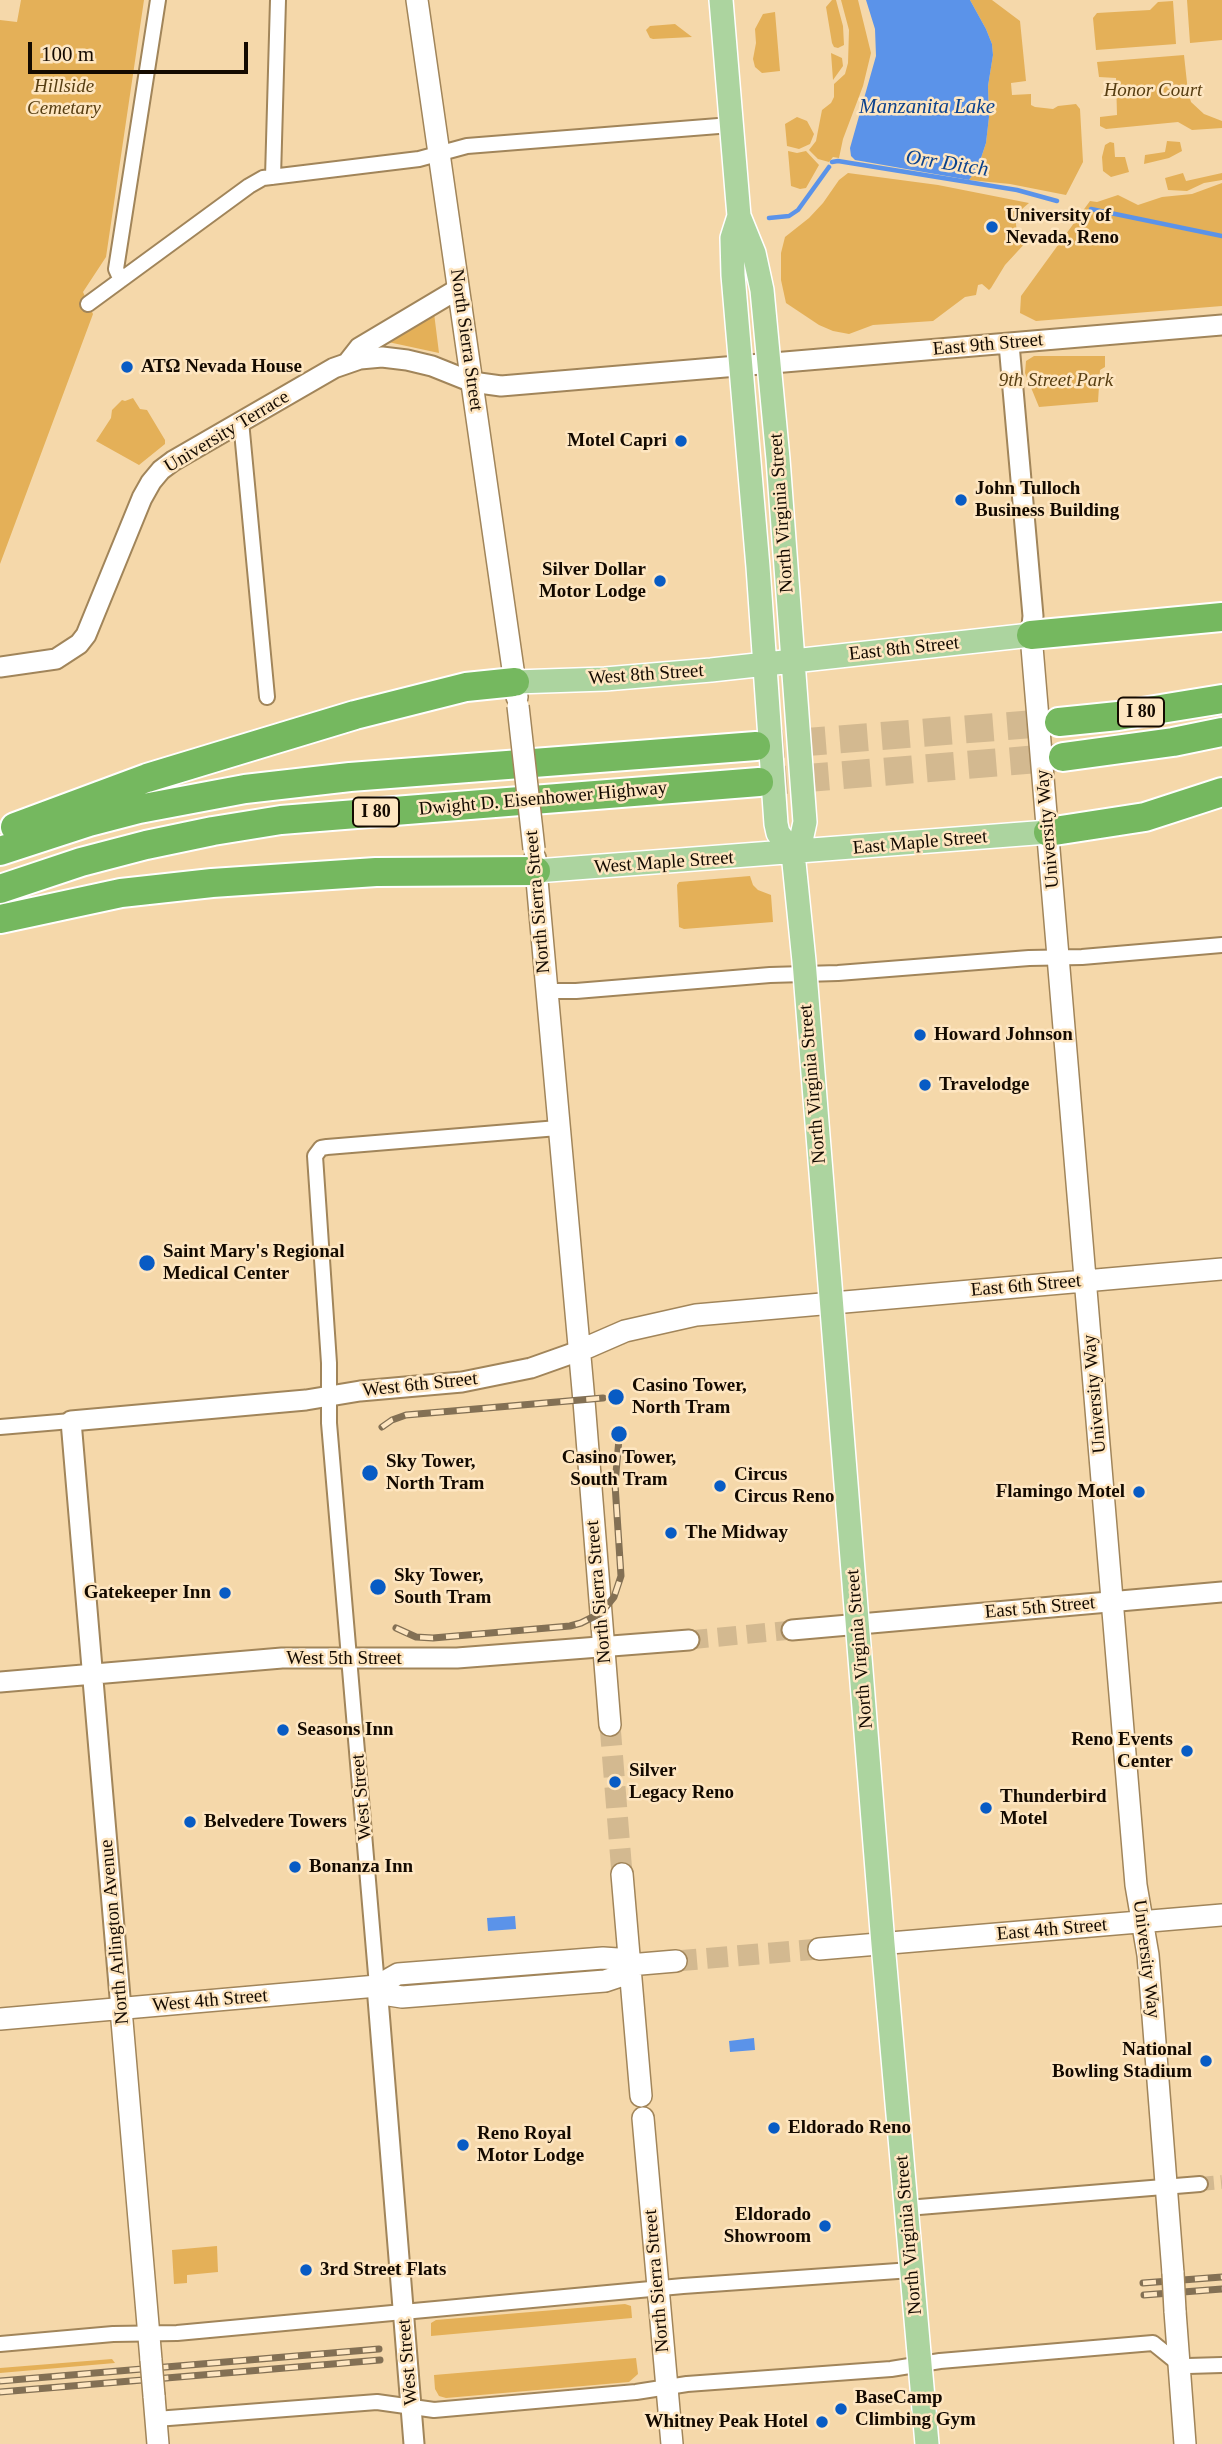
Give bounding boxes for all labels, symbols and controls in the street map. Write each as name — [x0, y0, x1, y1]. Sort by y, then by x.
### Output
scale bar — [32, 28, 252, 72]
text: 100 m — [41, 42, 94, 66]
park label: Hillside Cemetary — [27, 76, 101, 120]
park label: Honor Court — [1104, 80, 1202, 102]
water label: Manzanita Lake — [859, 94, 995, 120]
water label: Orr Ditch — [904, 145, 990, 183]
place label: University of Nevada, Reno — [1006, 205, 1119, 249]
marker: University of Nevada, Reno — [984, 219, 1000, 235]
street label: North Sierra Street — [445, 267, 487, 413]
street label: East 9th Street — [932, 329, 1044, 361]
place label: ΑΤΩ Nevada House — [141, 356, 302, 378]
marker: ΑΤΩ Nevada House — [119, 359, 135, 375]
park label: 9th Street Park — [999, 370, 1113, 392]
street label: University Terrace — [160, 386, 294, 478]
place label: Motel Capri — [567, 430, 667, 452]
street label: North Virginia Street — [765, 432, 799, 594]
marker: Motel Capri — [673, 433, 689, 449]
place label: John Tulloch Business Building — [975, 478, 1119, 522]
marker: John Tulloch Business Building — [953, 492, 969, 508]
place label: Silver Dollar Motor Lodge — [539, 559, 646, 603]
marker: Silver Dollar Motor Lodge — [652, 573, 668, 589]
street label: East 8th Street — [848, 632, 960, 666]
street label: West 8th Street — [588, 660, 704, 690]
road number: I 80 — [1118, 698, 1164, 726]
street label: University Way — [1031, 769, 1065, 889]
street label: Dwight D. Eisenhower Highway — [418, 777, 668, 821]
road number: I 80 — [353, 798, 399, 826]
street label: East Maple Street — [852, 826, 988, 860]
street label: North Sierra Street — [520, 830, 556, 974]
street label: West Maple Street — [593, 847, 735, 879]
street label: North Virginia Street — [795, 1003, 831, 1165]
place label: Howard Johnson — [934, 1024, 1073, 1046]
marker: Howard Johnson — [912, 1027, 928, 1043]
place label: Travelodge — [939, 1074, 1029, 1096]
marker: Travelodge — [917, 1077, 933, 1093]
place label: Saint Mary's Regional Medical Center — [163, 1241, 345, 1285]
marker: Saint Mary's Regional Medical Center — [137, 1253, 157, 1273]
street label: East 6th Street — [970, 1270, 1082, 1302]
street label: University Way — [1078, 1334, 1112, 1454]
street label: West 6th Street — [361, 1368, 479, 1402]
place label: Casino Tower, North Tram — [632, 1375, 747, 1419]
marker: Casino Tower, North Tram — [606, 1387, 626, 1407]
marker: Casino Tower, South Tram — [609, 1424, 629, 1444]
place label: Casino Tower, South Tram — [562, 1447, 676, 1491]
place label: Sky Tower, North Tram — [386, 1451, 484, 1495]
marker: Sky Tower, North Tram — [360, 1463, 380, 1483]
place label: Circus Circus Reno — [734, 1464, 834, 1508]
marker: Circus Circus Reno — [712, 1478, 728, 1494]
place label: Flamingo Motel — [996, 1481, 1125, 1503]
marker: Flamingo Motel — [1131, 1484, 1147, 1500]
street label: North Sierra Street — [581, 1520, 617, 1664]
place label: The Midway — [685, 1522, 788, 1544]
marker: The Midway — [663, 1525, 679, 1541]
place label: Sky Tower, South Tram — [394, 1565, 491, 1609]
street label: North Virginia Street — [842, 1568, 878, 1730]
marker: Sky Tower, South Tram — [368, 1577, 388, 1597]
place label: Gatekeeper Inn — [84, 1582, 211, 1604]
marker: Gatekeeper Inn — [217, 1585, 233, 1601]
street label: East 5th Street — [984, 1592, 1096, 1624]
street label: West 5th Street — [286, 1648, 402, 1670]
place label: Seasons Inn — [297, 1719, 394, 1741]
marker: Seasons Inn — [275, 1722, 291, 1738]
place label: Reno Events Center — [1071, 1729, 1173, 1773]
marker: Reno Events Center — [1179, 1743, 1195, 1759]
street label: West Street — [347, 1753, 377, 1841]
place label: Silver Legacy Reno — [629, 1760, 734, 1804]
marker: Silver Legacy Reno — [607, 1774, 623, 1790]
place label: Thunderbird Motel — [1000, 1786, 1107, 1830]
marker: Thunderbird Motel — [978, 1800, 994, 1816]
place label: Belvedere Towers — [204, 1811, 347, 1833]
marker: Belvedere Towers — [182, 1814, 198, 1830]
street label: North Arlington Avenue — [96, 1839, 134, 2025]
place label: Bonanza Inn — [309, 1856, 413, 1878]
marker: Bonanza Inn — [287, 1859, 303, 1875]
street label: University Way — [1127, 1898, 1165, 2020]
street label: East 4th Street — [996, 1914, 1108, 1946]
street label: West 4th Street — [151, 1985, 269, 2017]
place label: National Bowling Stadium — [1052, 2039, 1192, 2083]
marker: National Bowling Stadium — [1198, 2053, 1214, 2069]
place label: Eldorado Reno — [788, 2117, 911, 2139]
marker: Eldorado Reno — [766, 2120, 782, 2136]
place label: Reno Royal Motor Lodge — [477, 2123, 584, 2167]
marker: Reno Royal Motor Lodge — [455, 2137, 471, 2153]
street label: North Virginia Street — [891, 2154, 927, 2316]
place label: Eldorado Showroom — [724, 2204, 811, 2248]
street label: North Sierra Street — [639, 2209, 675, 2353]
marker: Eldorado Showroom — [817, 2218, 833, 2234]
place label: 3rd Street Flats — [320, 2259, 446, 2281]
marker: 3rd Street Flats — [298, 2262, 314, 2278]
street label: West Street — [393, 2318, 423, 2406]
place label: BaseCamp Climbing Gym — [855, 2387, 976, 2431]
marker: BaseCamp Climbing Gym — [833, 2401, 849, 2417]
place label: Whitney Peak Hotel — [644, 2411, 808, 2433]
marker: Whitney Peak Hotel — [814, 2414, 830, 2430]

